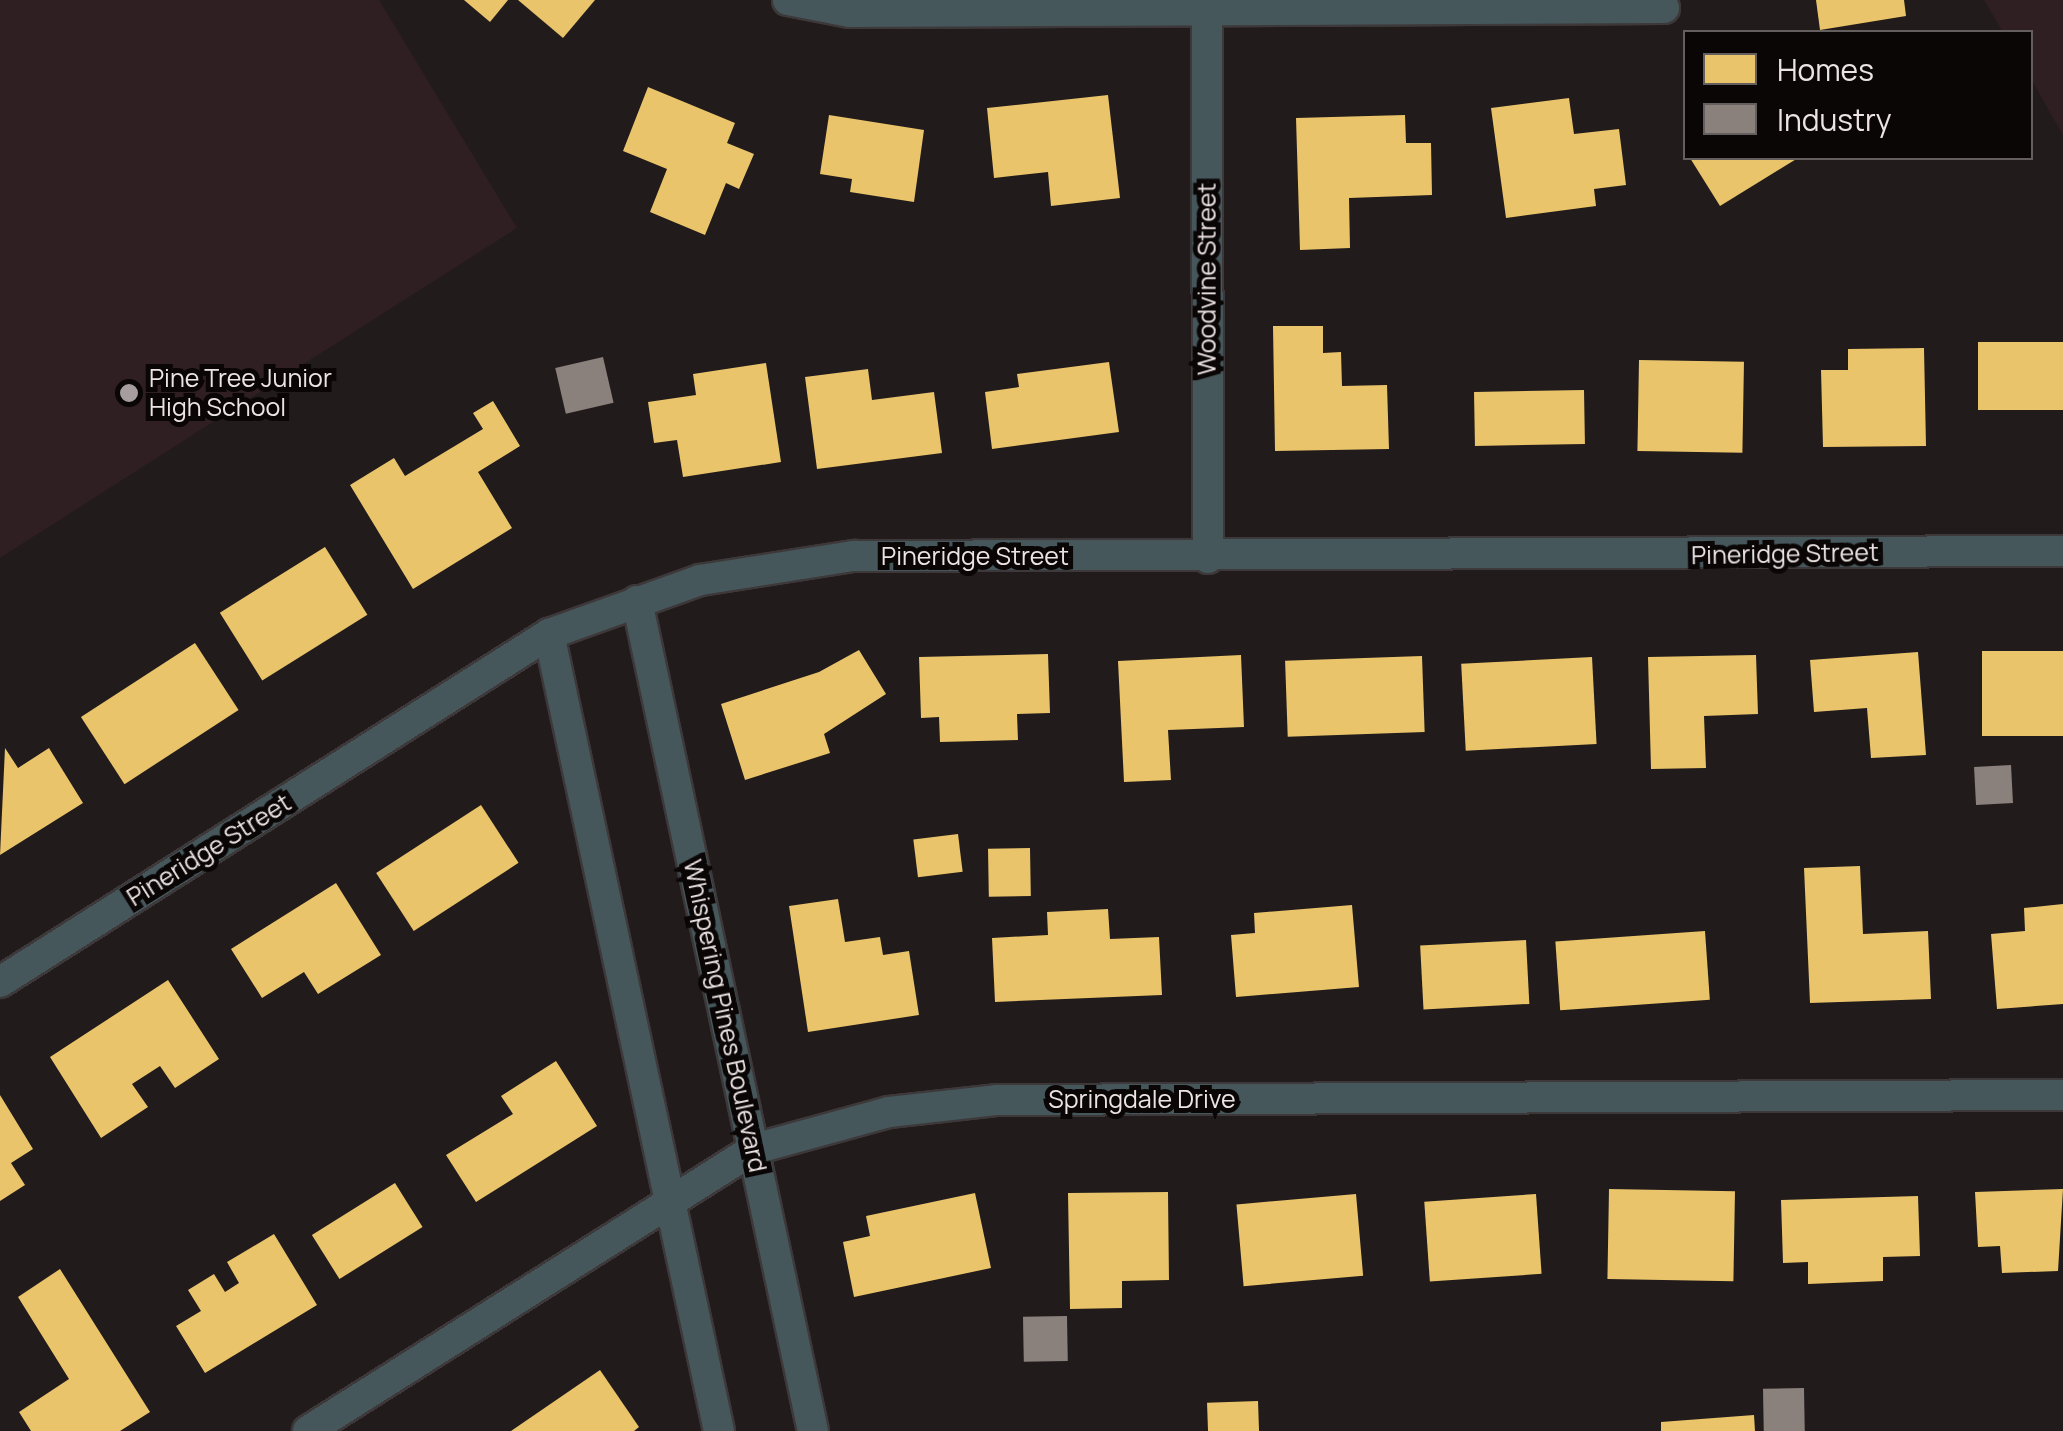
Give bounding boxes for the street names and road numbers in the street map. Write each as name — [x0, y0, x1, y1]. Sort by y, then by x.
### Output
street label: Woodvine Street — [1192, 183, 1222, 375]
street label: Pineridge Street — [1691, 537, 1879, 571]
street label: Pineridge Street — [881, 541, 1069, 571]
street label: Pineridge Street — [121, 788, 297, 912]
street label: Whispering Pines Boulevard — [677, 857, 773, 1175]
street label: Springdale Drive — [1048, 1084, 1236, 1114]

